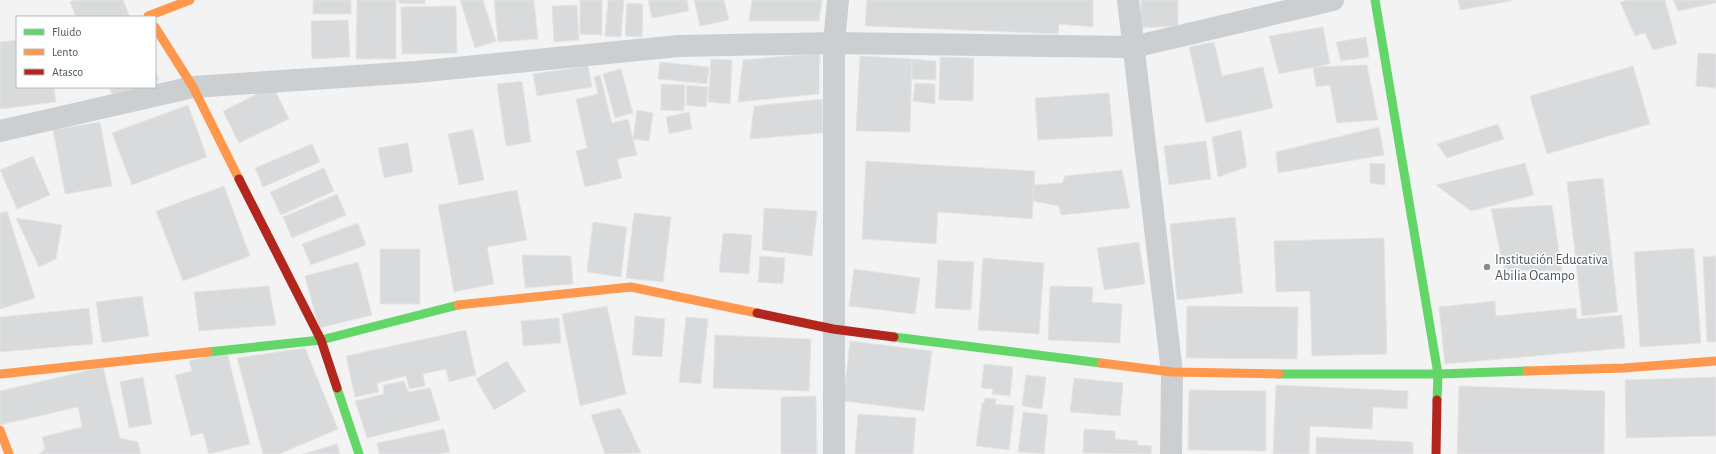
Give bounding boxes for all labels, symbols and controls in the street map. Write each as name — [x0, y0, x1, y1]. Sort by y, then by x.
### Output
legend — [16, 16, 156, 88]
text: Fluido — [52, 26, 81, 38]
text: Lento — [52, 46, 78, 58]
text: Atasco — [52, 66, 83, 78]
place label: Institución Educativa Abilia Ocampo — [1495, 253, 1609, 283]
marker: Institución Educativa Abilia Ocampo — [1482, 262, 1492, 272]

